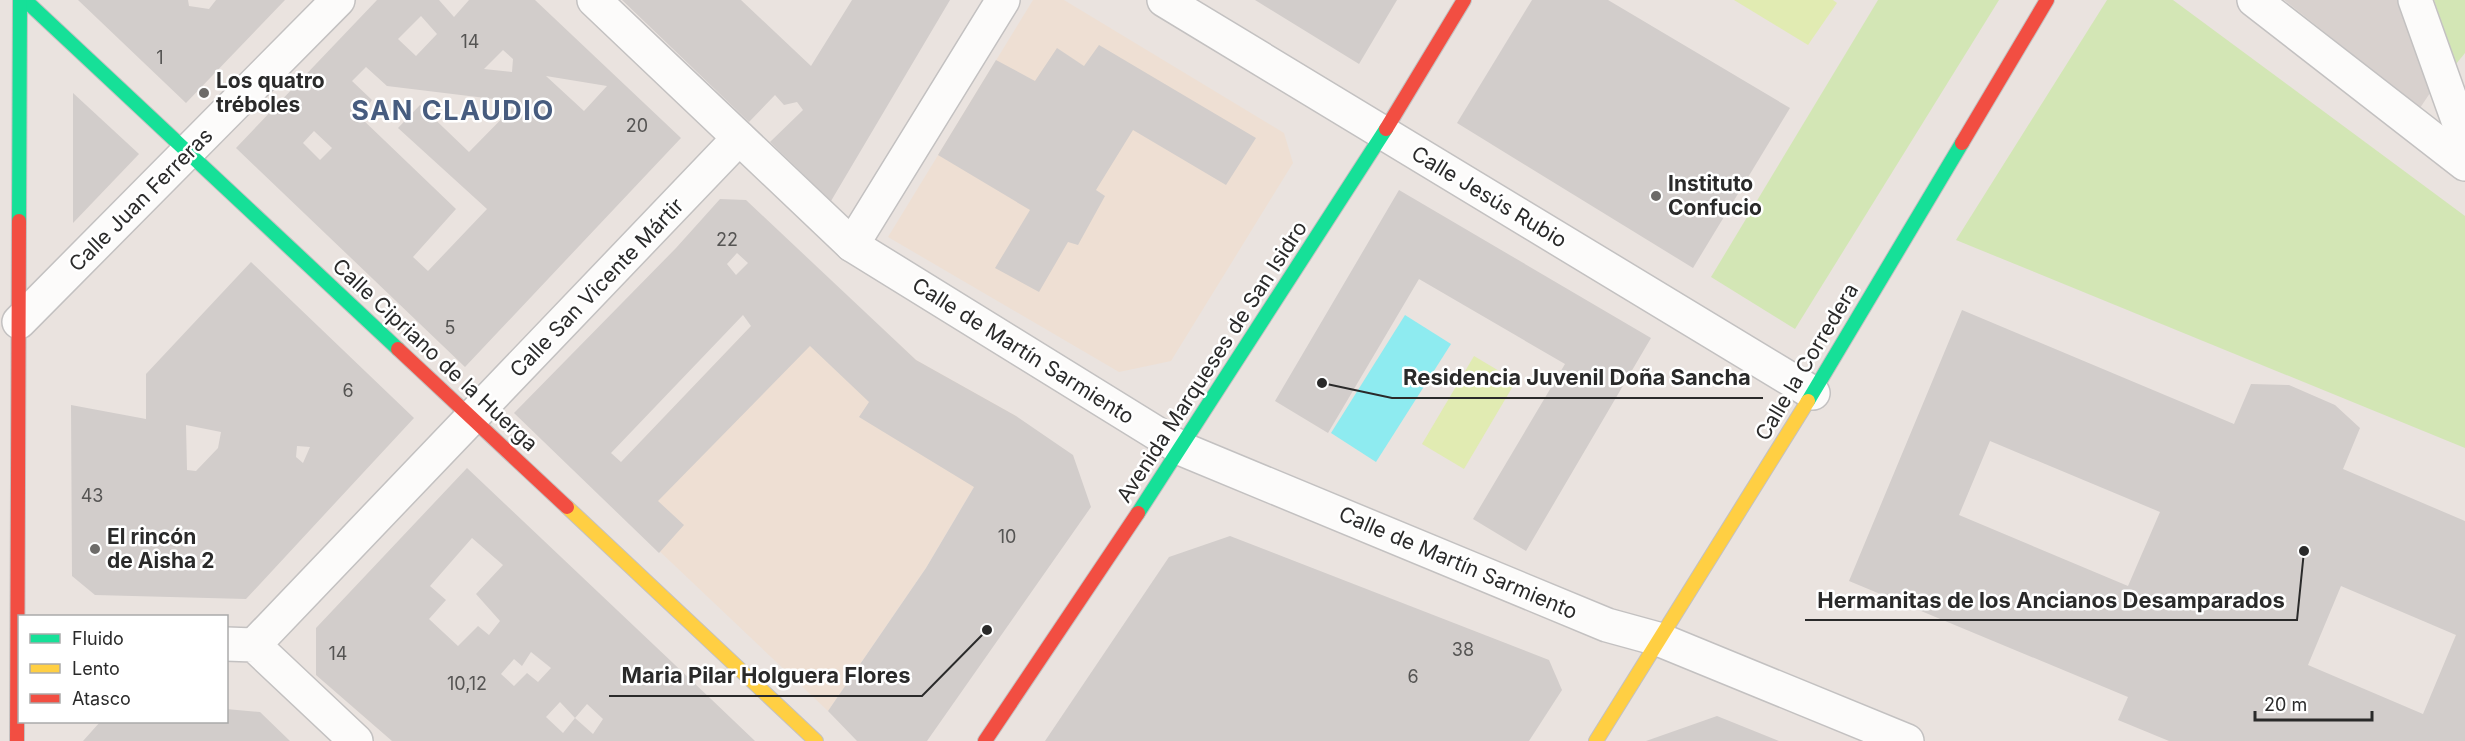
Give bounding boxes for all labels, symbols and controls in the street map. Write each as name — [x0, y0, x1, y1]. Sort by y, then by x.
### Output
house number: 14 — [461, 31, 479, 52]
house number: 1 — [156, 47, 164, 68]
place label: Los quatro tréboles — [216, 68, 325, 117]
marker: Los quatro tréboles — [197, 86, 211, 100]
district label: SAN CLAUDIO — [351, 94, 555, 127]
house number: 20 — [626, 115, 648, 136]
street label: Calle Juan Ferreras — [64, 123, 218, 277]
street label: Calle Jesús Rubio — [1407, 140, 1571, 253]
place label: Instituto Confucio — [1668, 171, 1762, 220]
marker: Instituto Confucio — [1649, 189, 1663, 203]
street label: Calle San Vicente Mártir — [505, 193, 689, 382]
street label: Avenida Marqueses de San Isidro — [1111, 216, 1312, 507]
house number: 22 — [716, 229, 738, 250]
street label: Calle Cipriano de la Huerga — [328, 253, 543, 456]
street label: Calle de Martín Sarmiento — [908, 272, 1139, 429]
street label: Calle la Corredera — [1750, 279, 1863, 445]
house number: 5 — [445, 317, 455, 338]
callout: Residencia Juvenil Doña Sancha — [1392, 358, 1763, 398]
text: Residencia Juvenil Doña Sancha — [1403, 364, 1751, 390]
house number: 6 — [342, 380, 354, 401]
house number: 43 — [81, 485, 103, 506]
street label: Calle de Martín Sarmiento — [1335, 501, 1581, 624]
place label: El rincón de Aisha 2 — [107, 524, 214, 573]
house number: 10 — [998, 526, 1016, 547]
marker: El rincón de Aisha 2 — [88, 542, 102, 556]
callout: Hermanitas de los Ancianos Desamparados — [1805, 580, 2297, 620]
text: Hermanitas de los Ancianos Desamparados — [1817, 587, 2285, 613]
legend — [18, 615, 228, 723]
text: Fluido — [72, 628, 124, 649]
house number: 38 — [1452, 639, 1474, 660]
house number: 14 — [329, 643, 347, 664]
callout: Maria Pilar Holguera Flores — [609, 656, 922, 696]
text: Lento — [72, 658, 120, 679]
text: Maria Pilar Holguera Flores — [622, 662, 910, 688]
house number: 6 — [1407, 666, 1419, 687]
house number: 10,12 — [447, 673, 487, 694]
scale bar — [2255, 684, 2372, 722]
text: Atasco — [72, 688, 131, 709]
text: 20 m — [2264, 694, 2307, 715]

